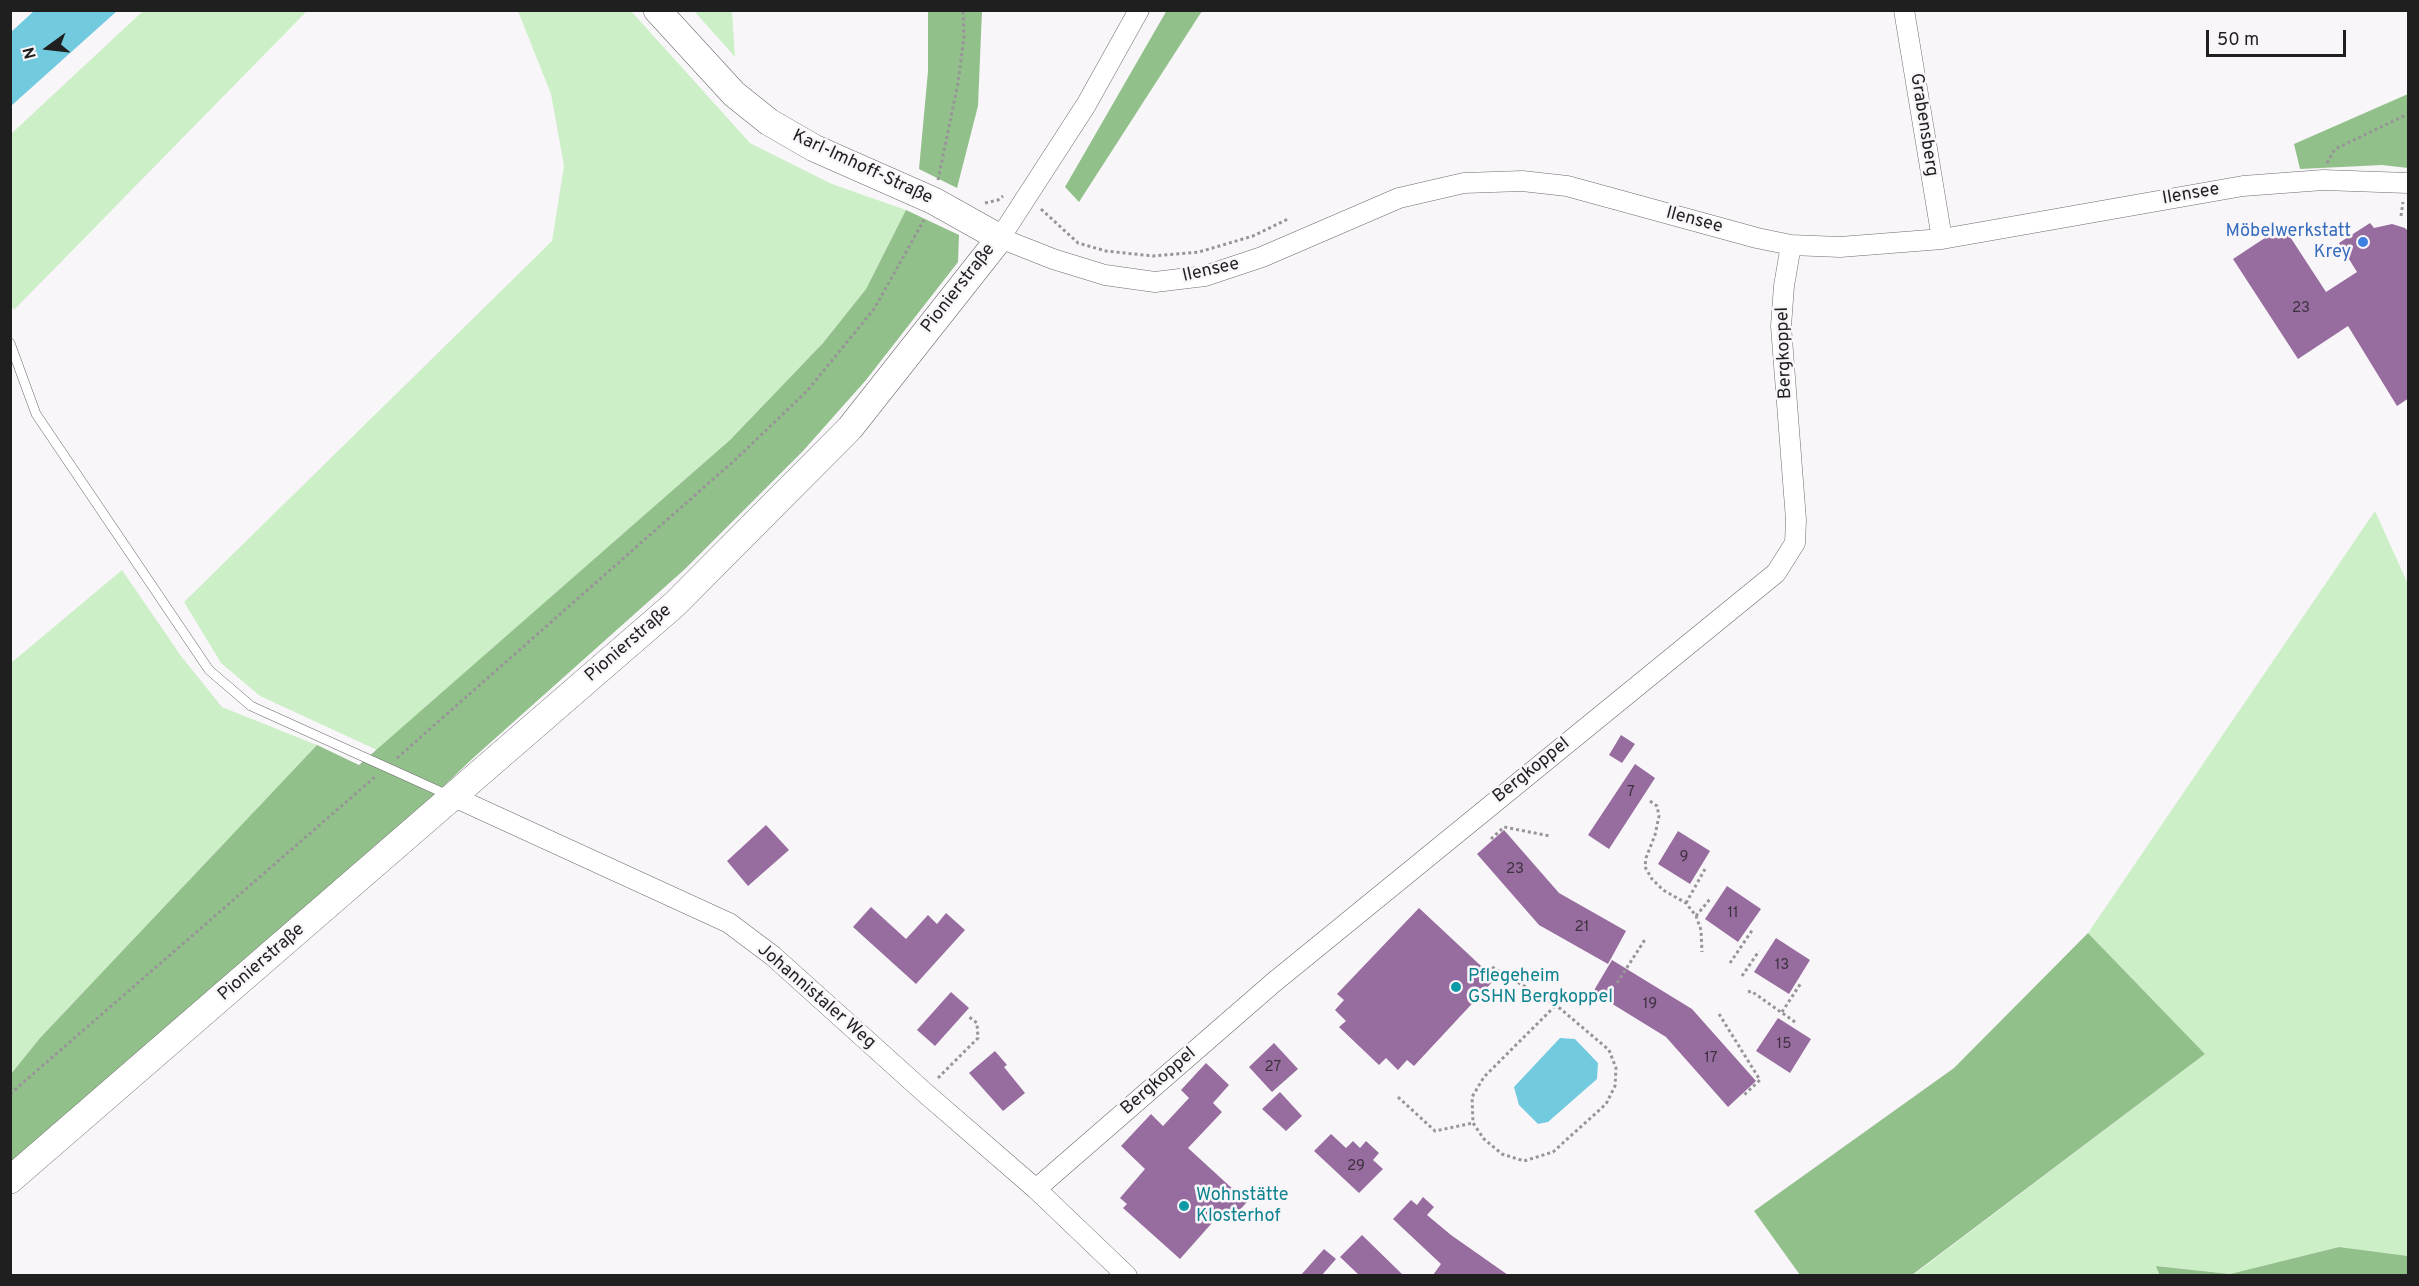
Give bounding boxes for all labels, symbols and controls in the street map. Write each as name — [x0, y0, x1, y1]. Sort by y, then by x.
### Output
north arrow — [18, 18, 78, 78]
scale bar — [2209, 18, 2348, 56]
text: 50 m — [2217, 29, 2259, 52]
text: N — [19, 45, 42, 61]
street label: Grabensberg — [1904, 72, 1942, 178]
street label: Karl-Imhoff-Straße — [788, 126, 936, 210]
street label: Ilensee — [2161, 179, 2221, 211]
street label: Ilensee — [1663, 203, 1725, 239]
place label: Möbelwerkstatt Krey — [2226, 221, 2351, 264]
marker: Möbelwerkstatt Krey — [2356, 235, 2370, 249]
street label: Pionierstraße — [917, 240, 1001, 338]
street label: Ilensee — [1180, 254, 1242, 288]
house number: 23 — [2292, 300, 2310, 318]
street label: Bergkoppel — [1773, 306, 1797, 400]
street label: Pionierstraße — [581, 601, 677, 687]
street label: Bergkoppel — [1489, 734, 1575, 808]
house number: 7 — [1627, 784, 1635, 802]
house number: 9 — [1680, 849, 1688, 867]
house number: 23 — [1506, 861, 1524, 879]
house number: 11 — [1727, 905, 1739, 923]
house number: 21 — [1575, 919, 1589, 937]
street label: Pionierstraße — [214, 920, 310, 1006]
street label: Johannistaler Weg — [752, 940, 880, 1054]
house number: 13 — [1775, 957, 1789, 975]
place label: Pflegeheim GSHN Bergkoppel — [1468, 966, 1613, 1008]
marker: Pflegeheim GSHN Bergkoppel — [1449, 980, 1463, 994]
house number: 19 — [1643, 996, 1657, 1014]
house number: 15 — [1777, 1036, 1791, 1054]
street label: Bergkoppel — [1117, 1044, 1201, 1120]
house number: 17 — [1704, 1050, 1718, 1068]
house number: 27 — [1265, 1059, 1281, 1077]
house number: 29 — [1347, 1158, 1365, 1176]
place label: Wohnstätte Klosterhof — [1196, 1185, 1289, 1228]
marker: Wohnstätte Klosterhof — [1177, 1199, 1191, 1213]

